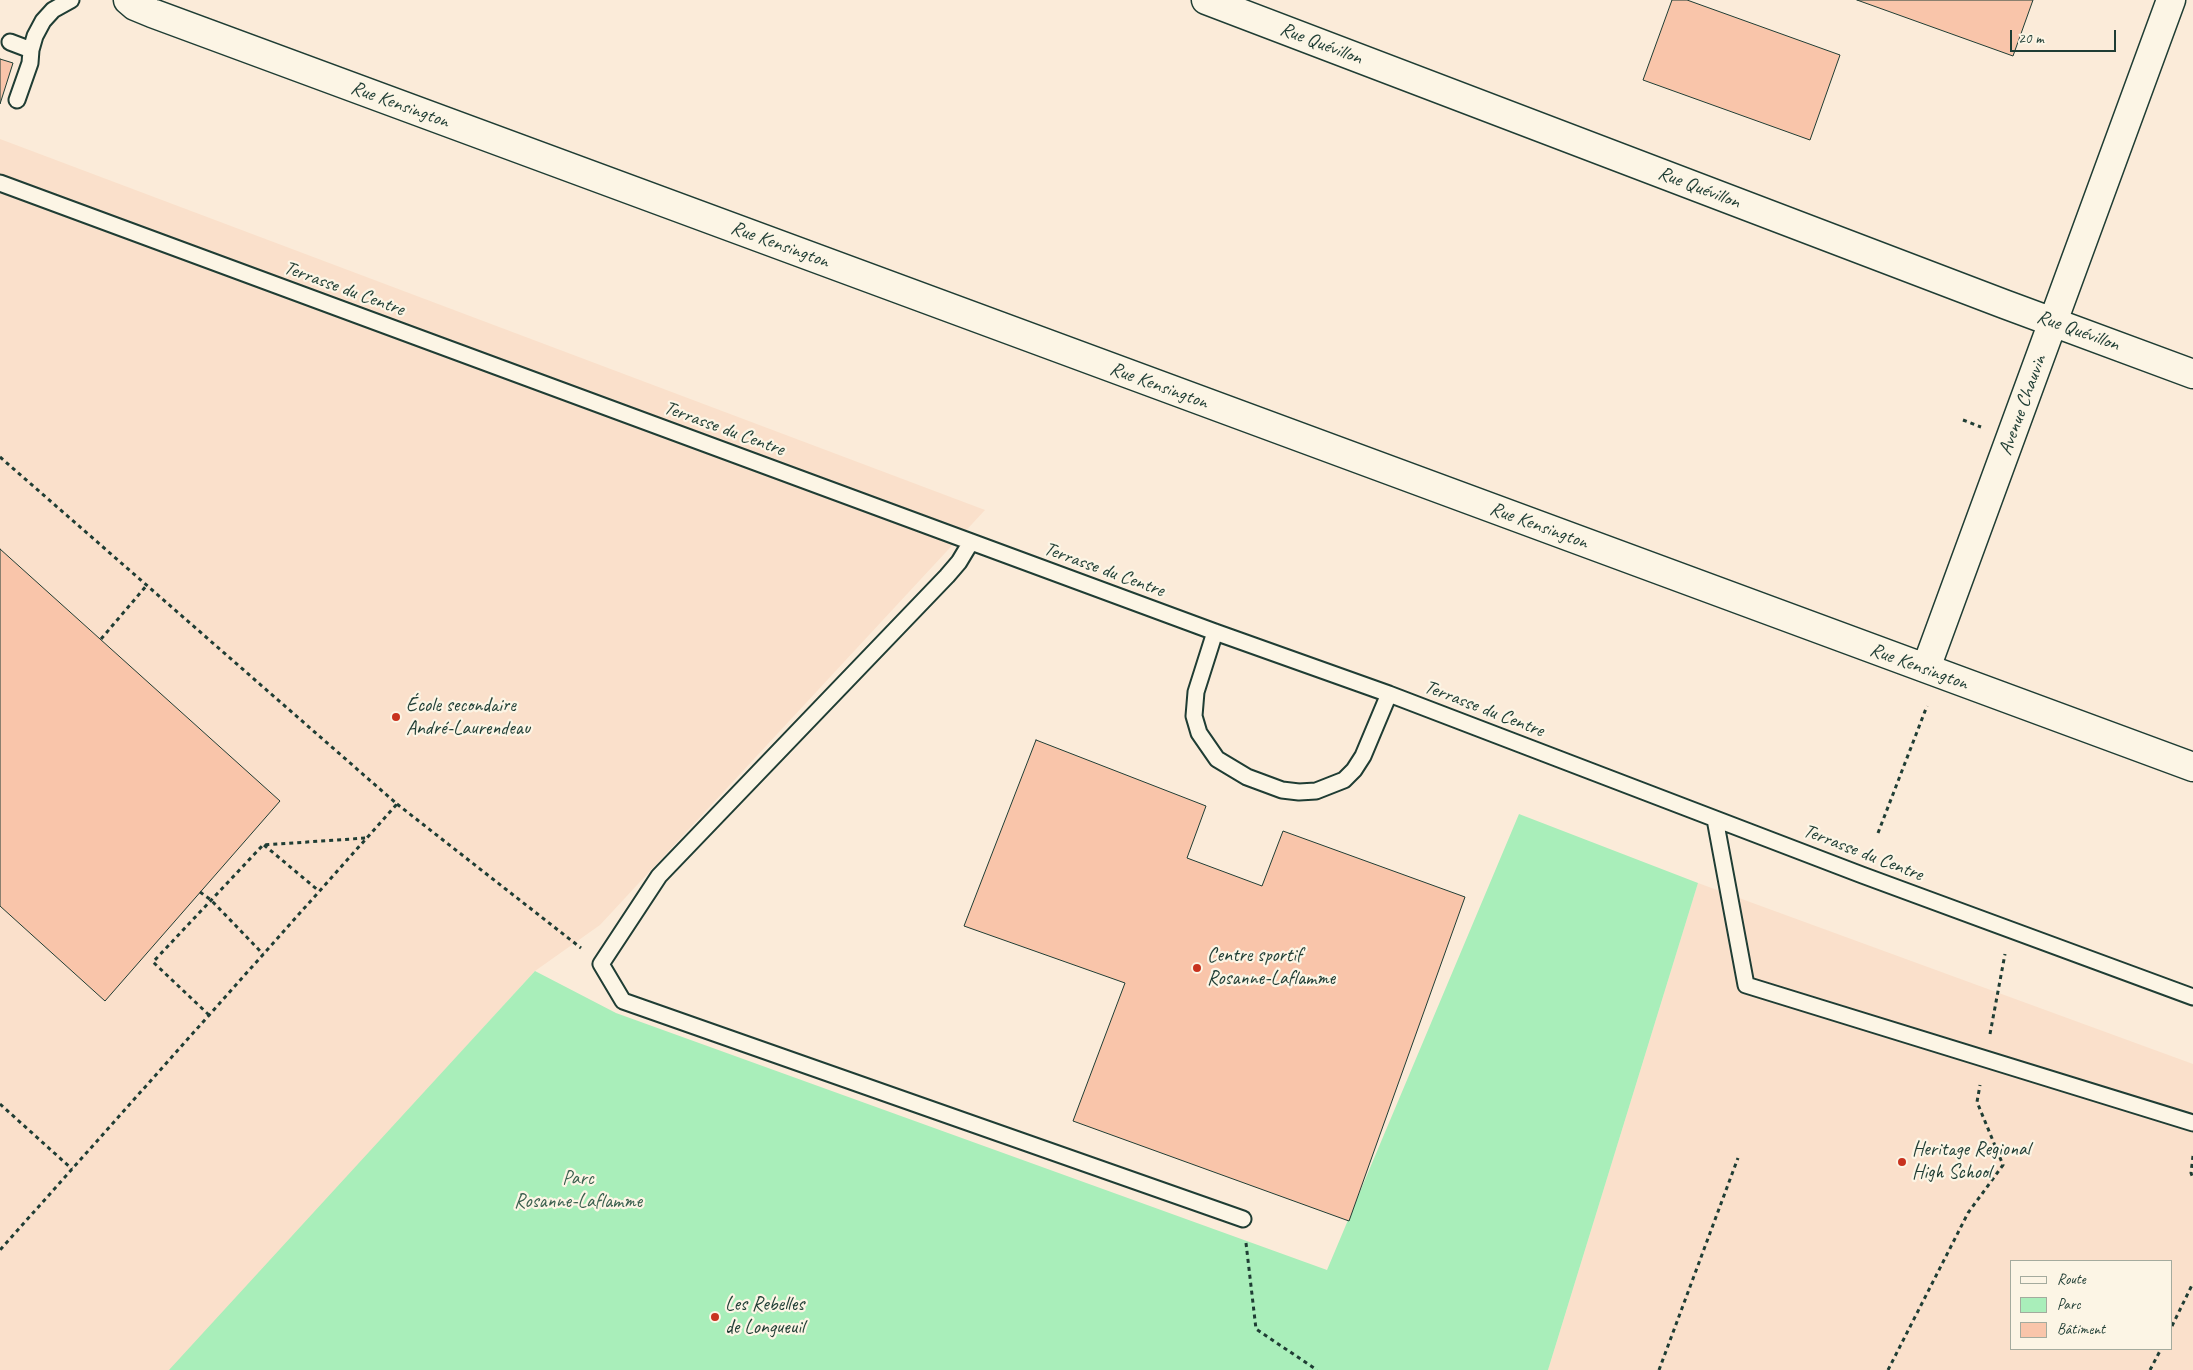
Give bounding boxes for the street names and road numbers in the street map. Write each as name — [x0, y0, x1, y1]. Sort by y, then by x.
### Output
street label: Rue Quévillon — [1276, 17, 1366, 71]
street label: Rue Kensington — [348, 76, 452, 134]
street label: Rue Quévillon — [1654, 161, 1744, 215]
street label: Rue Kensington — [728, 216, 832, 274]
street label: Terrasse du Centre — [280, 256, 408, 322]
street label: Rue Quévillon — [2033, 305, 2123, 357]
street label: Avenue Chauvin — [1994, 352, 2052, 458]
street label: Rue Kensington — [1107, 357, 1211, 415]
street label: Terrasse du Centre — [660, 396, 788, 462]
street label: Rue Kensington — [1487, 497, 1591, 555]
street label: Terrasse du Centre — [1040, 537, 1168, 603]
street label: Rue Kensington — [1867, 638, 1971, 696]
street label: Terrasse du Centre — [1421, 675, 1547, 743]
street label: Terrasse du Centre — [1800, 819, 1926, 887]

